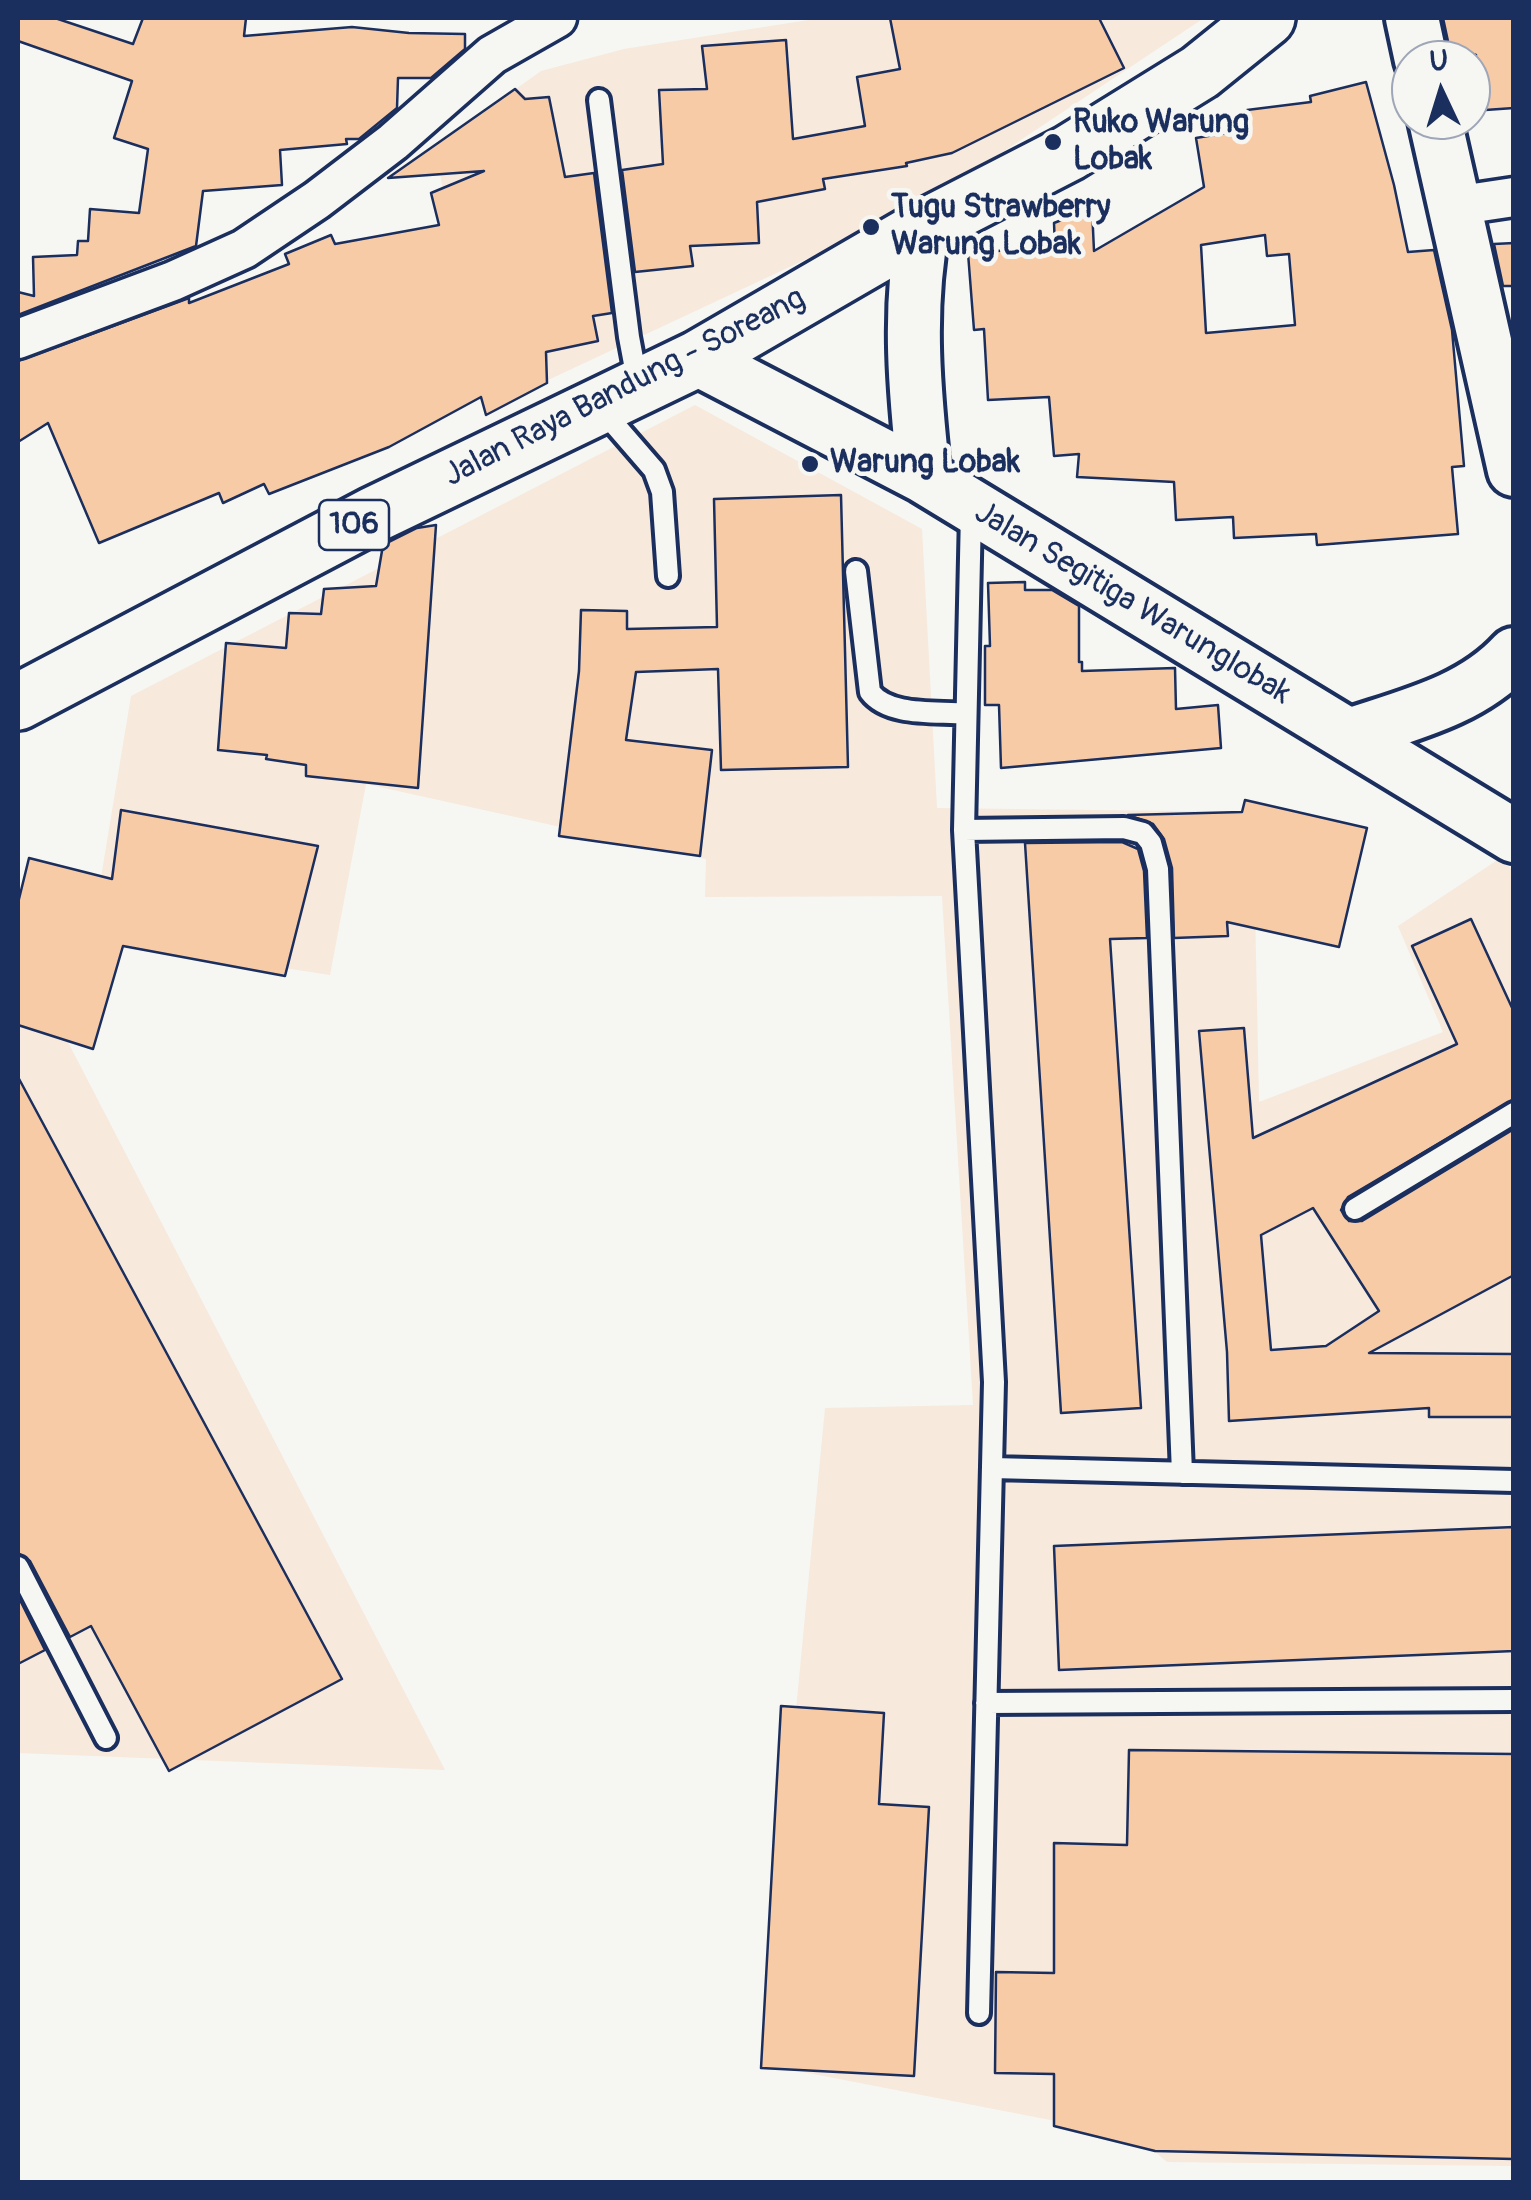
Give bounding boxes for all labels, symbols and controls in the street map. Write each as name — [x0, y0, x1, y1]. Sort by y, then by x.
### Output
north arrow — [1391, 40, 1491, 140]
text: U — [1429, 43, 1449, 80]
place label: Ruko Warung Lobak — [1073, 105, 1249, 180]
marker: Ruko Warung Lobak — [1042, 131, 1064, 153]
place label: Tugu Strawberry Warung Lobak — [891, 190, 1110, 265]
marker: Tugu Strawberry Warung Lobak — [860, 216, 882, 238]
street label: Jalan Raya Bandung - Soreang — [438, 280, 812, 496]
place label: Warung Lobak — [830, 445, 1020, 483]
marker: Warung Lobak — [799, 453, 821, 475]
street label: Jalan Segitiga Warunglobak — [967, 494, 1297, 714]
road number: 106 — [319, 500, 389, 550]

